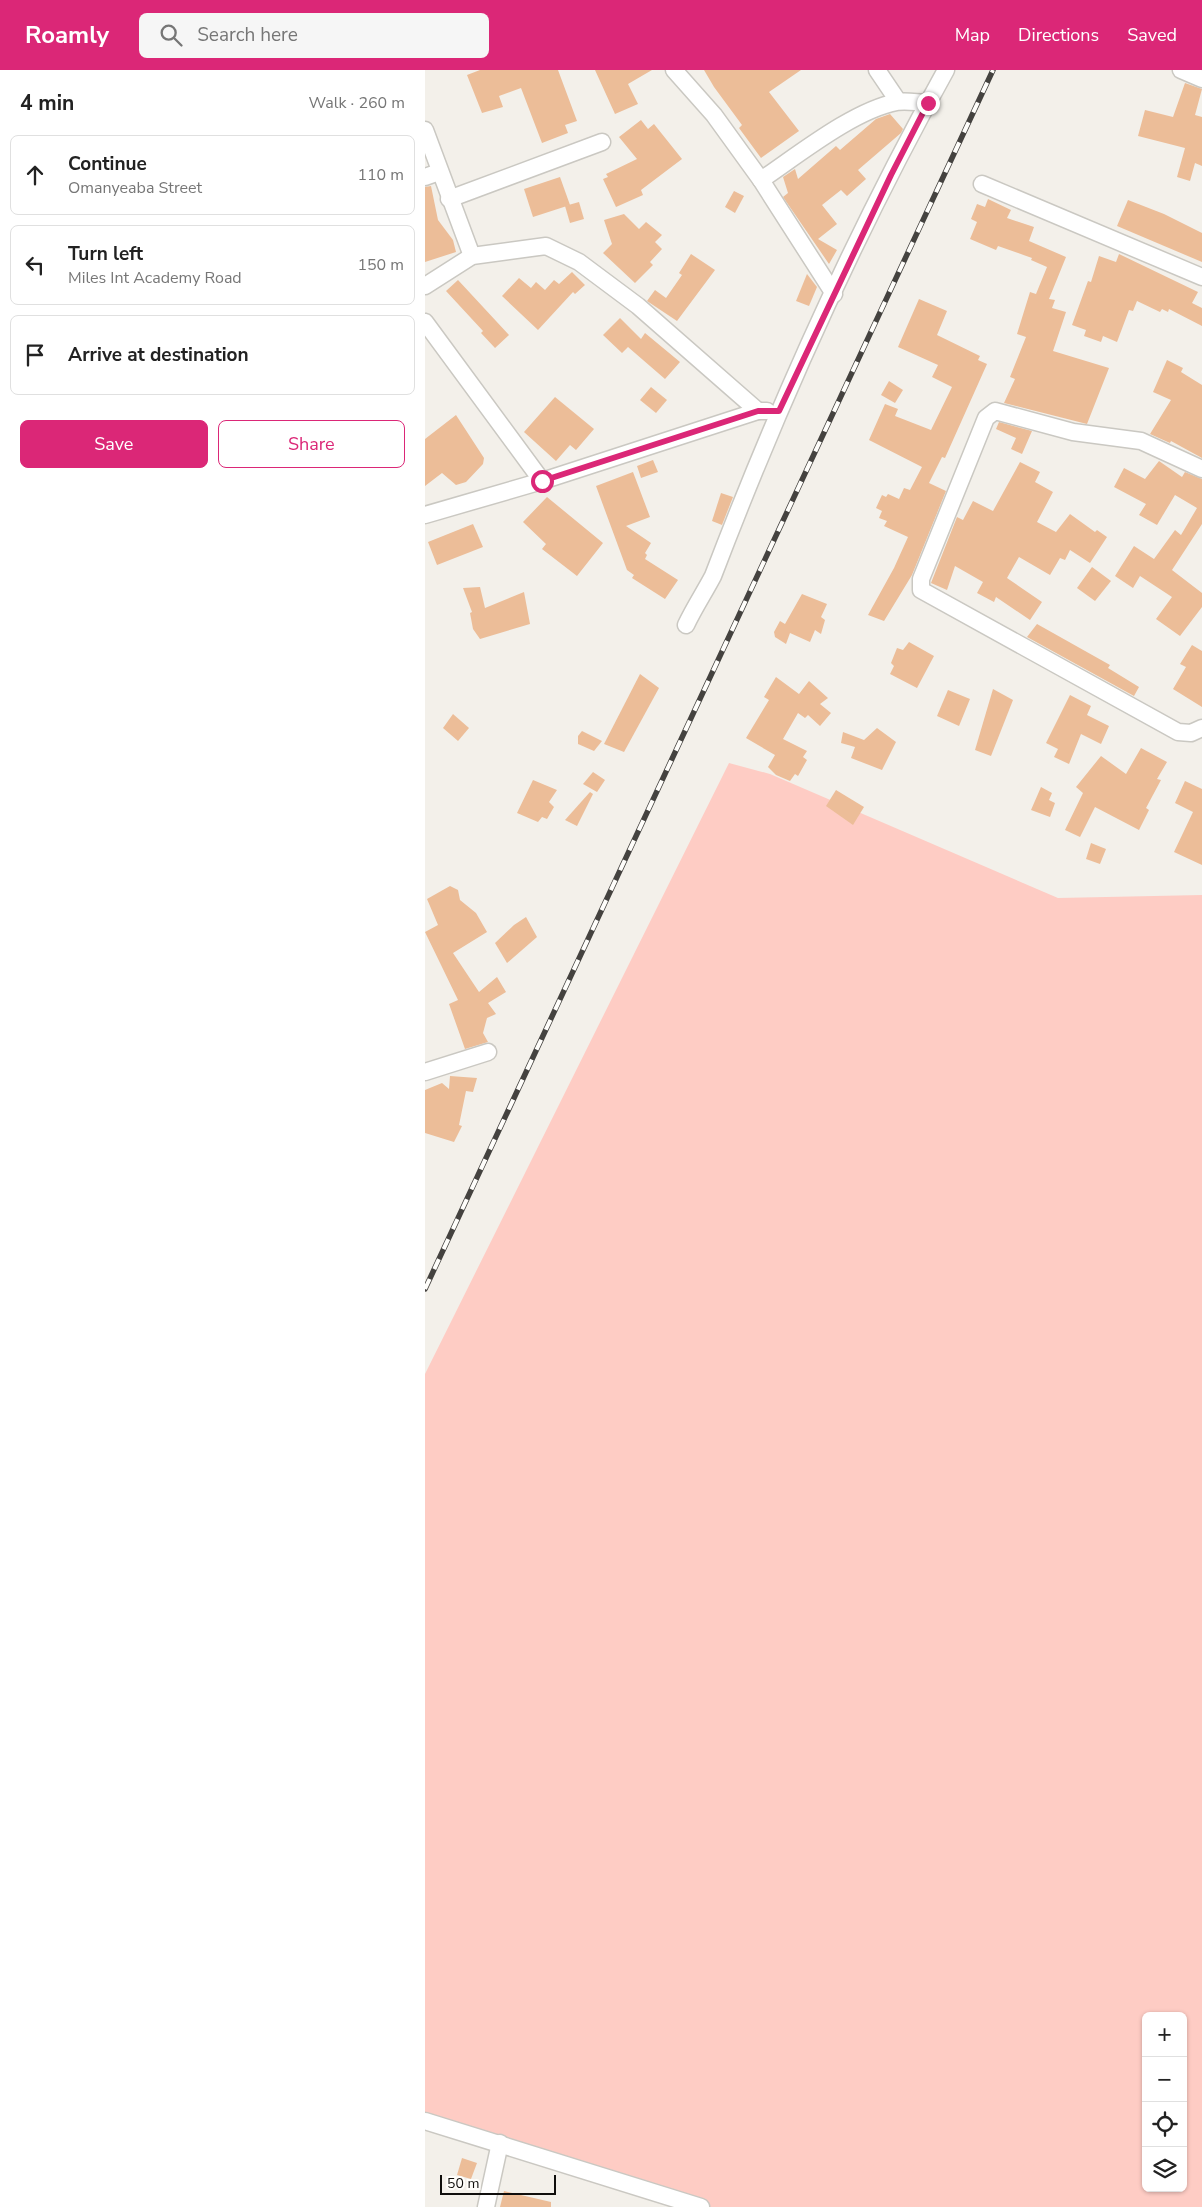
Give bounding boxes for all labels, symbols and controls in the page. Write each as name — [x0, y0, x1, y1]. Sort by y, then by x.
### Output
search box — [139, 13, 489, 58]
text: Roamly — [25, 19, 109, 51]
icon: search — [157, 21, 185, 49]
text: Search here — [197, 22, 298, 48]
text: Map — [955, 23, 990, 47]
text: Directions — [1018, 23, 1099, 47]
text: Saved — [1127, 23, 1177, 47]
text: 4 min — [20, 89, 74, 117]
text: Walk · 260 m — [309, 92, 405, 114]
route end — [917, 92, 940, 115]
text: Continue — [68, 151, 147, 177]
icon: ahead — [21, 161, 49, 189]
text: 110 m — [357, 164, 404, 186]
text: Omanyeaba Street — [68, 177, 202, 199]
text: Turn left — [68, 241, 143, 267]
icon: left — [21, 251, 49, 279]
text: 150 m — [357, 254, 404, 276]
text: Miles Int Academy Road — [68, 267, 242, 289]
icon: arrive — [21, 341, 49, 369]
text: Arrive at destination — [68, 342, 249, 368]
button: Save — [20, 420, 208, 468]
button: Share — [218, 420, 405, 468]
route start — [531, 470, 554, 493]
map controls — [1142, 2012, 1187, 2192]
button: + — [1142, 2012, 1187, 2057]
button: − — [1142, 2057, 1187, 2102]
button: locate — [1142, 2102, 1187, 2147]
button: layers — [1142, 2147, 1187, 2192]
scale bar — [440, 2172, 556, 2195]
text: 50 m — [447, 2174, 479, 2193]

